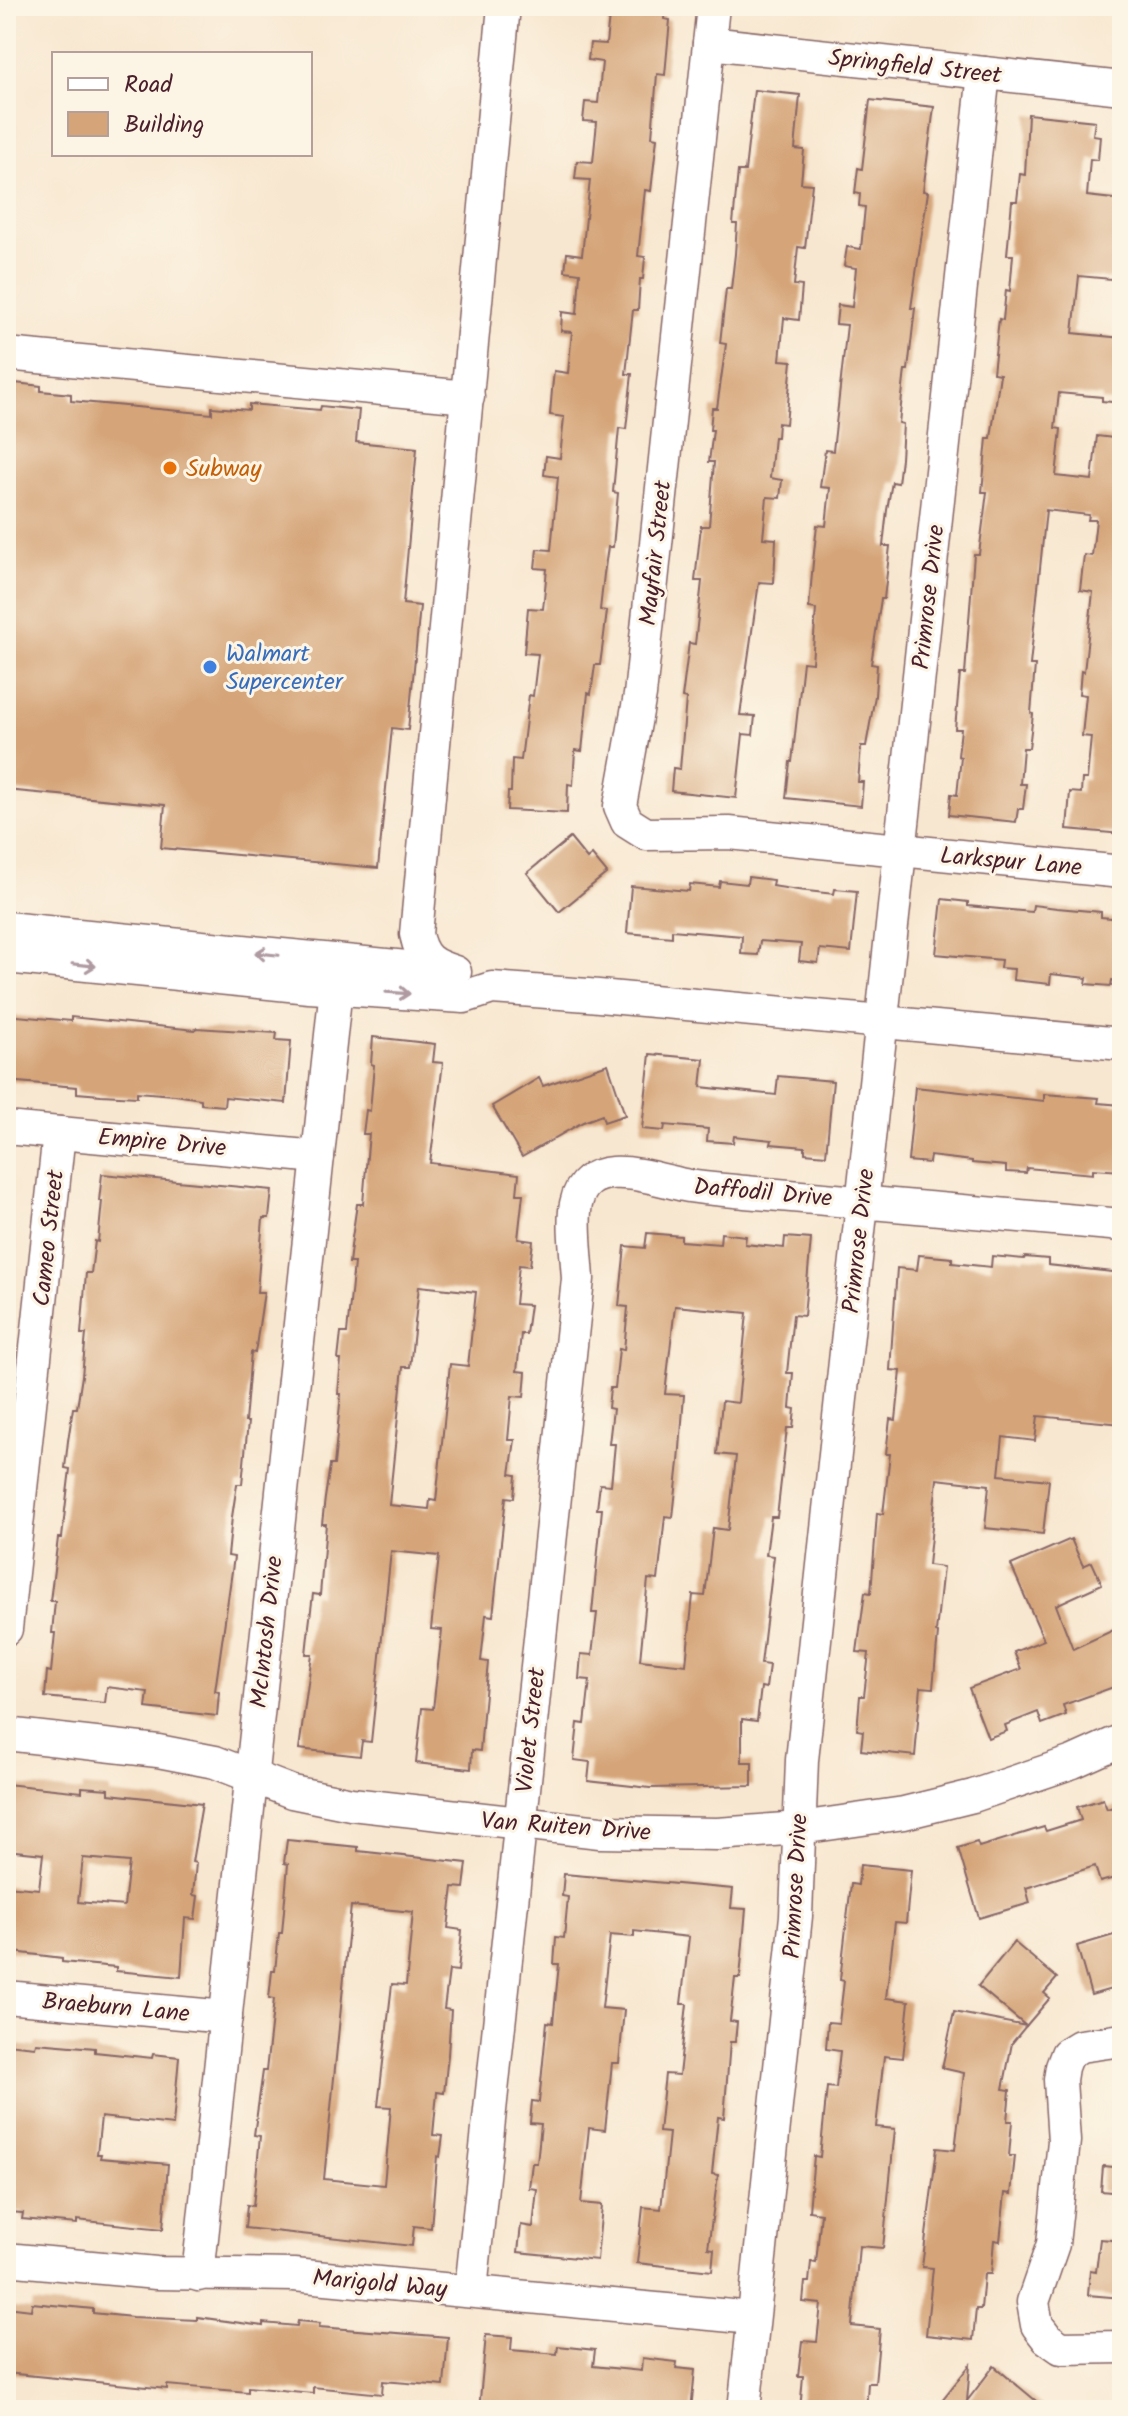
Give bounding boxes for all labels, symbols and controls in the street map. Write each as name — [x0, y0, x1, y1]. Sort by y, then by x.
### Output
street label: Springfield Street — [826, 39, 1004, 96]
legend — [52, 52, 312, 156]
text: Road — [124, 66, 173, 105]
text: Building — [124, 106, 204, 145]
place label: Subway — [186, 450, 262, 489]
marker: Subway — [161, 459, 179, 477]
street label: Mayfair Street — [629, 478, 684, 628]
street label: Primrose Drive — [903, 523, 957, 671]
place label: Walmart Supercenter — [226, 635, 345, 702]
marker: Walmart Supercenter — [201, 658, 219, 676]
street label: Larkspur Lane — [938, 837, 1084, 888]
one-way arrow — [254, 946, 281, 961]
one-way arrow — [70, 957, 97, 972]
one-way arrow — [384, 986, 411, 1001]
street label: Empire Drive — [96, 1118, 228, 1169]
street label: Cameo Street — [23, 1167, 76, 1308]
street label: Primrose Drive — [833, 1167, 887, 1315]
street label: Daffodil Drive — [692, 1168, 834, 1219]
street label: McIntosh Drive — [240, 1554, 295, 1710]
street label: Violet Street — [506, 1665, 558, 1795]
street label: Van Ruiten Drive — [480, 1802, 652, 1853]
street label: Primrose Drive — [773, 1812, 820, 1960]
street label: Braeburn Lane — [41, 1983, 191, 2034]
street label: Marigold Way — [311, 2259, 449, 2310]

